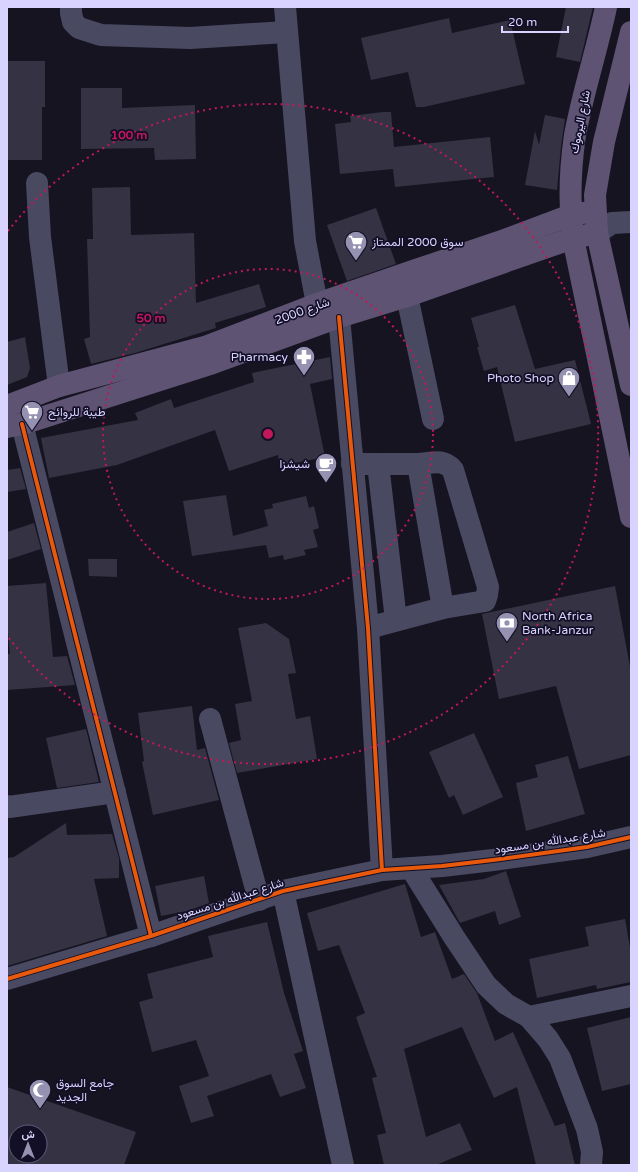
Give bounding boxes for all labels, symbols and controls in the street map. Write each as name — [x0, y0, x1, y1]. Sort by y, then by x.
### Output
scale bar — [502, 8, 568, 34]
text: 20 m — [508, 15, 537, 29]
street label: شارع اليرموك — [567, 89, 595, 155]
text: 100 m — [111, 128, 147, 142]
supermarket icon: سوق 2000 الممتاز — [343, 229, 369, 262]
place label: سوق 2000 الممتاز — [371, 235, 463, 250]
street label: شارع 2000 — [273, 295, 332, 329]
text: 50 m — [136, 311, 166, 325]
pharmacy icon: Pharmacy — [291, 344, 317, 377]
place label: Pharmacy — [231, 350, 289, 364]
shop icon: Photo Shop — [556, 365, 582, 398]
place label: Photo Shop — [487, 371, 554, 385]
supermarket icon: طيبة للروائح — [19, 399, 45, 432]
place label: طيبة للروائح — [48, 405, 106, 421]
centre of rings — [261, 427, 275, 441]
cafe icon: شيشزا — [313, 451, 339, 484]
place label: شيشزا — [279, 457, 310, 472]
place label: North Africa Bank-Janzur — [522, 609, 594, 637]
bank icon: North Africa Bank-Janzur — [494, 610, 520, 643]
street label: شارع عبدالله بن مسعود — [494, 825, 607, 859]
street label: شارع عبدالله بن مسعود — [175, 875, 286, 925]
place label: جامع السوق الجديد — [56, 1076, 114, 1104]
mosque icon: جامع السوق الجديد — [27, 1077, 53, 1110]
north arrow — [8, 1124, 48, 1164]
text: ش — [21, 1128, 35, 1141]

